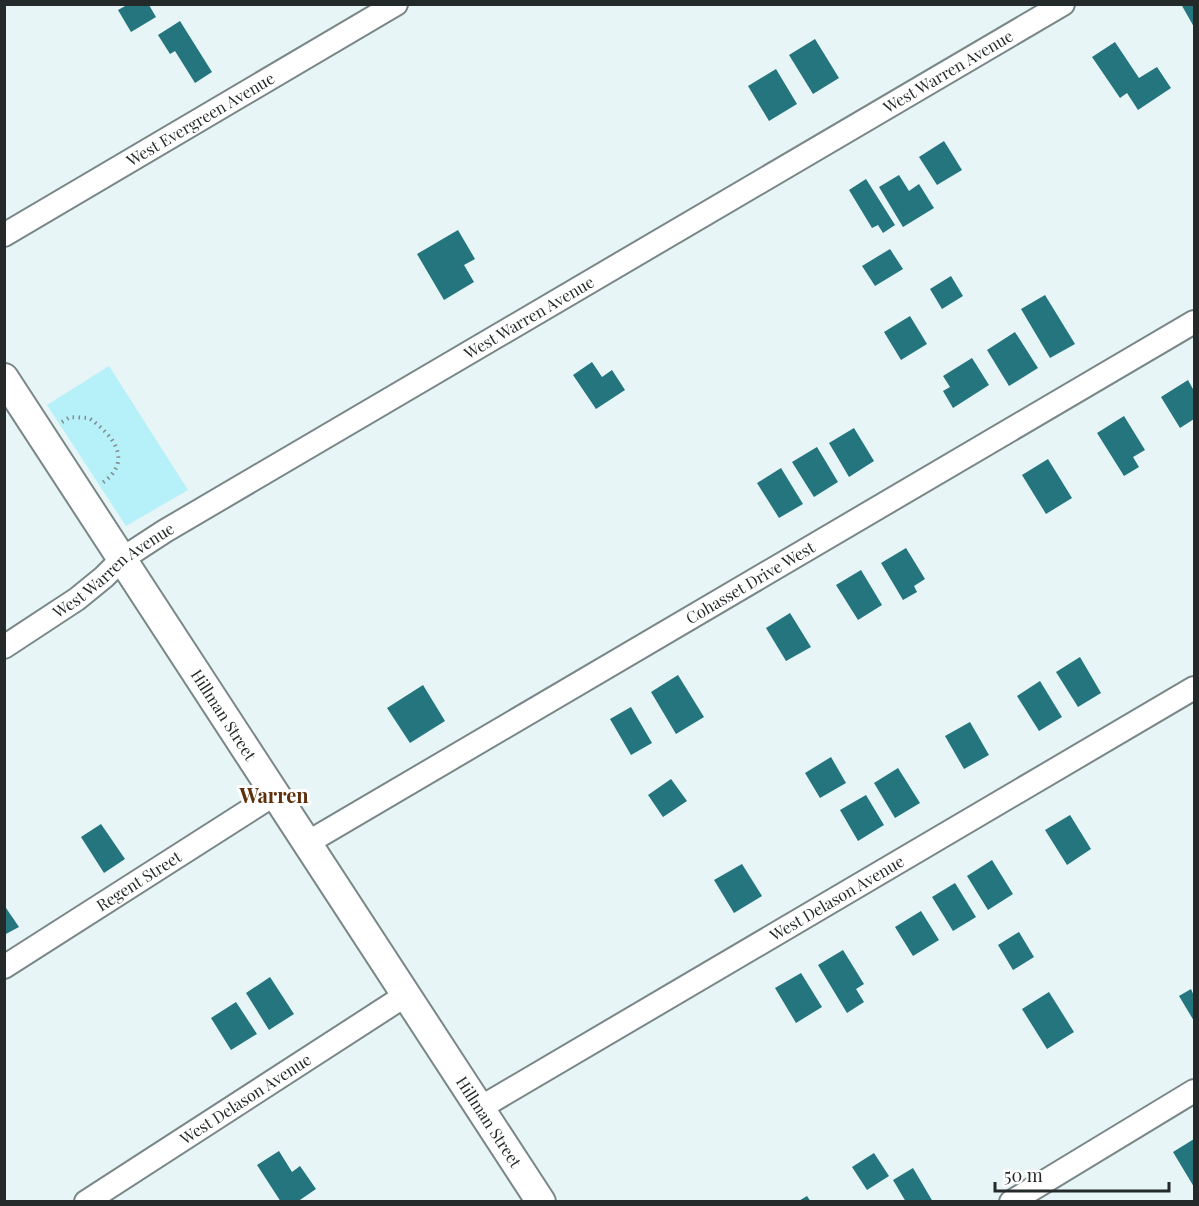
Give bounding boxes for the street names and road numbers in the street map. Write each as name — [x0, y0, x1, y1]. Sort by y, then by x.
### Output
street label: West Warren Avenue — [878, 25, 1017, 118]
street label: West Evergreen Avenue — [122, 67, 278, 171]
street label: West Warren Avenue — [459, 271, 597, 364]
street label: West Warren Avenue — [48, 517, 177, 623]
street label: Cohasset Drive West — [682, 536, 818, 628]
street label: Hillman Street — [187, 665, 261, 764]
street label: Regent Street — [92, 845, 185, 915]
street label: West Delason Avenue — [765, 850, 907, 946]
street label: West Delason Avenue — [175, 1048, 315, 1149]
street label: Hillman Street — [452, 1072, 527, 1172]

